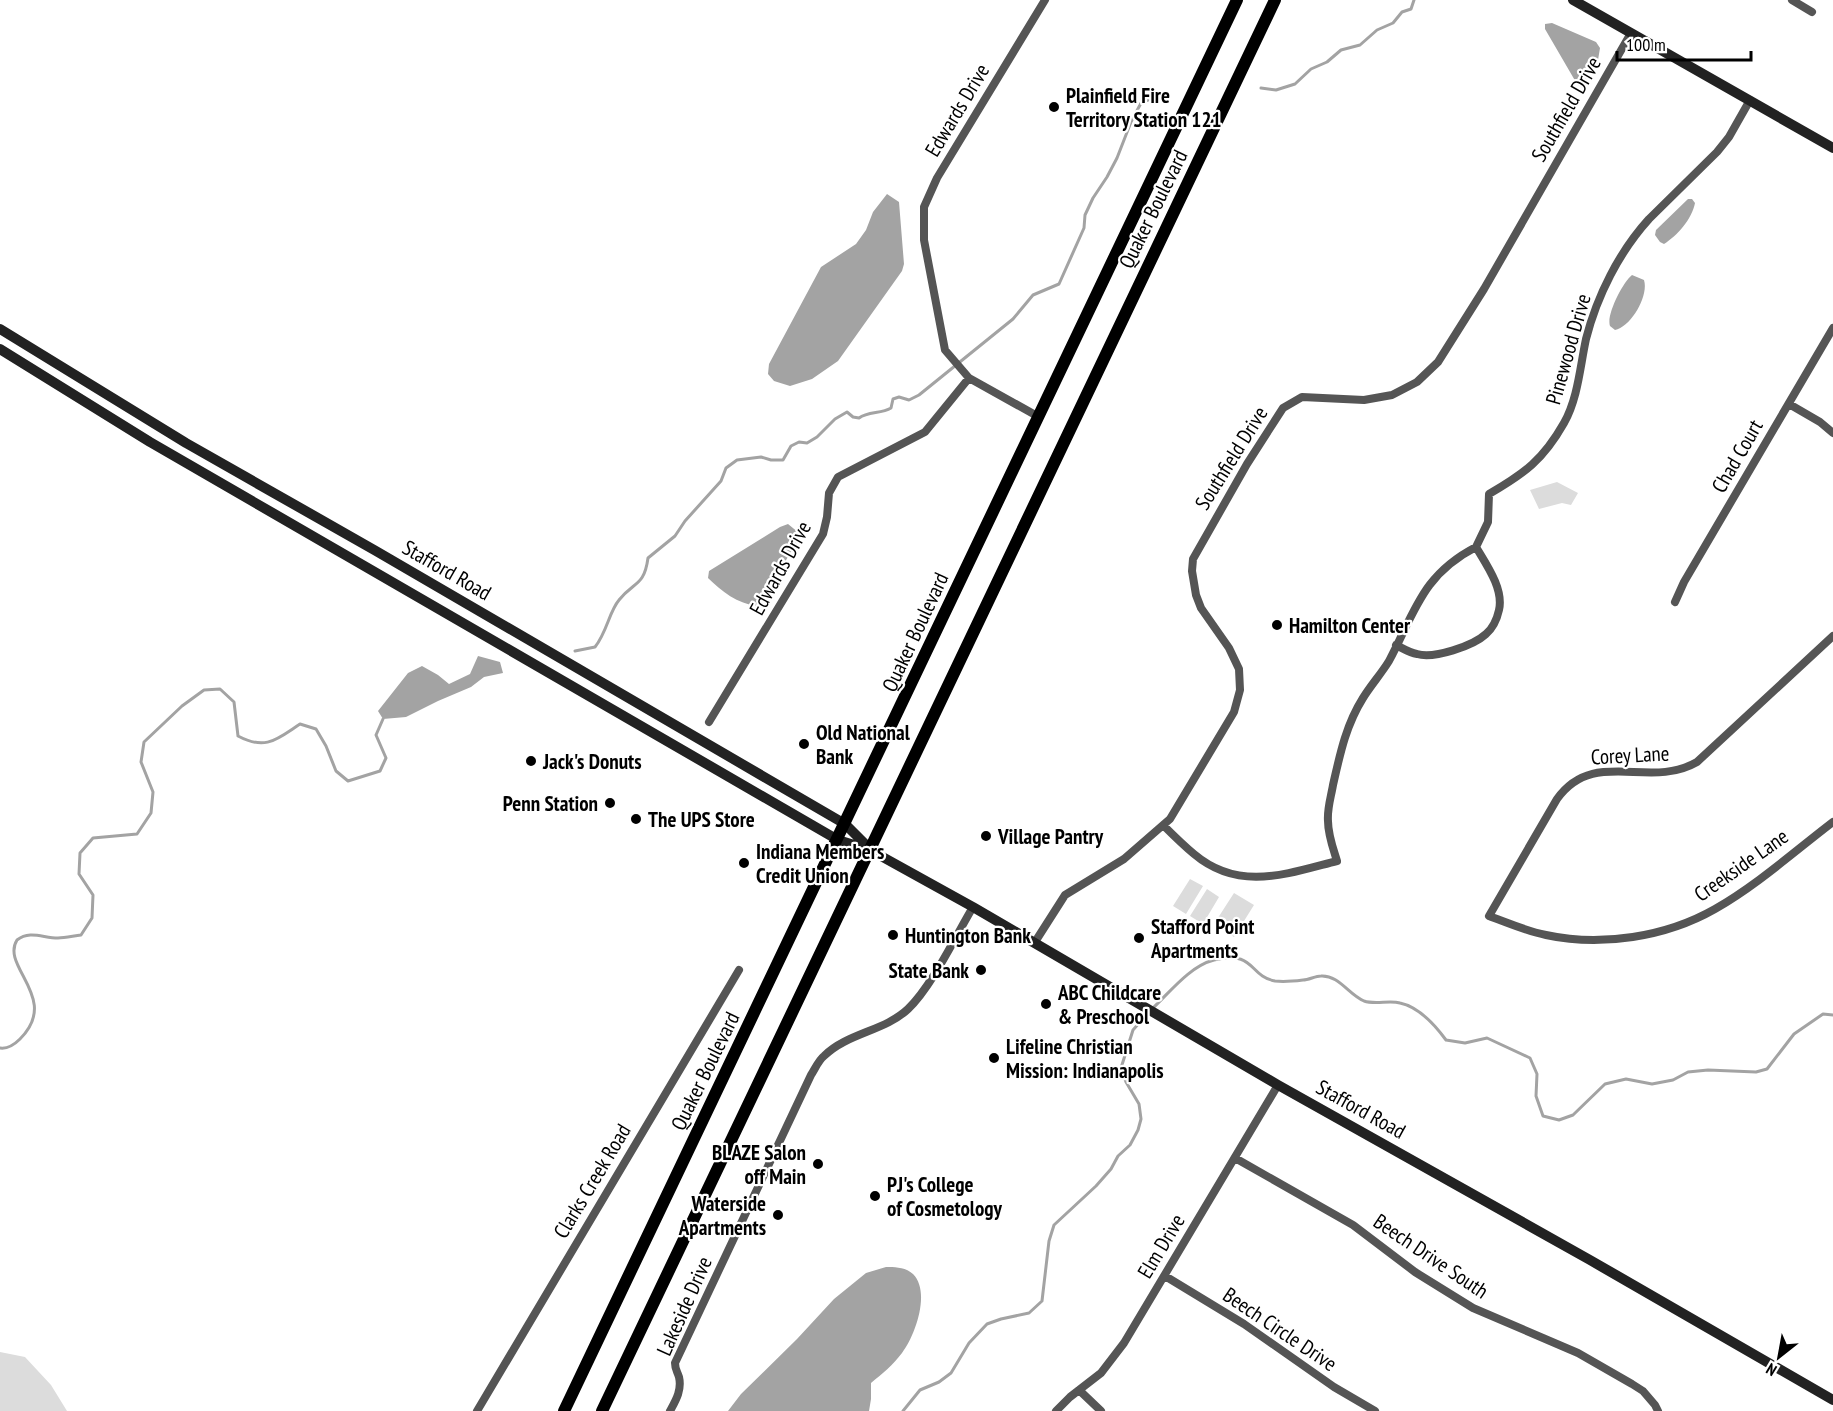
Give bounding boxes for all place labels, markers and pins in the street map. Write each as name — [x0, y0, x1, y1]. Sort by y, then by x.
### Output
place label: Plainfield Fire Territory Station 121 — [1066, 82, 1221, 133]
marker: Plainfield Fire Territory Station 121 — [1047, 100, 1061, 114]
place label: Hamilton Center — [1289, 612, 1411, 639]
marker: Hamilton Center — [1270, 618, 1284, 632]
place label: Old National Bank — [816, 719, 911, 770]
marker: Old National Bank — [797, 737, 811, 751]
place label: Jack's Donuts — [542, 748, 642, 775]
marker: Jack's Donuts — [524, 754, 538, 768]
place label: Penn Station — [503, 790, 598, 817]
marker: Penn Station — [603, 796, 617, 810]
place label: The UPS Store — [648, 806, 755, 833]
marker: The UPS Store — [629, 812, 643, 826]
place label: Village Pantry — [997, 823, 1104, 850]
marker: Village Pantry — [979, 829, 993, 843]
place label: Indiana Members Credit Union — [756, 838, 884, 889]
marker: Indiana Members Credit Union — [737, 856, 751, 870]
place label: Stafford Point Apartments — [1150, 913, 1254, 964]
place label: Huntington Bank — [905, 922, 1031, 949]
marker: Huntington Bank — [886, 928, 900, 942]
marker: Stafford Point Apartments — [1132, 931, 1146, 945]
place label: State Bank — [889, 957, 969, 984]
marker: State Bank — [974, 963, 988, 977]
place label: ABC Childcare & Preschool — [1057, 979, 1161, 1030]
marker: ABC Childcare & Preschool — [1039, 997, 1053, 1011]
place label: Lifeline Christian Mission: Indianapolis — [1006, 1033, 1164, 1084]
marker: Lifeline Christian Mission: Indianapolis — [987, 1051, 1001, 1065]
place label: BLAZE Salon off Main — [712, 1139, 806, 1190]
marker: BLAZE Salon off Main — [811, 1157, 825, 1171]
place label: PJ's College of Cosmetology — [887, 1171, 1003, 1222]
marker: PJ's College of Cosmetology — [868, 1189, 882, 1203]
place label: Waterside Apartments — [678, 1190, 766, 1241]
marker: Waterside Apartments — [771, 1208, 785, 1222]

